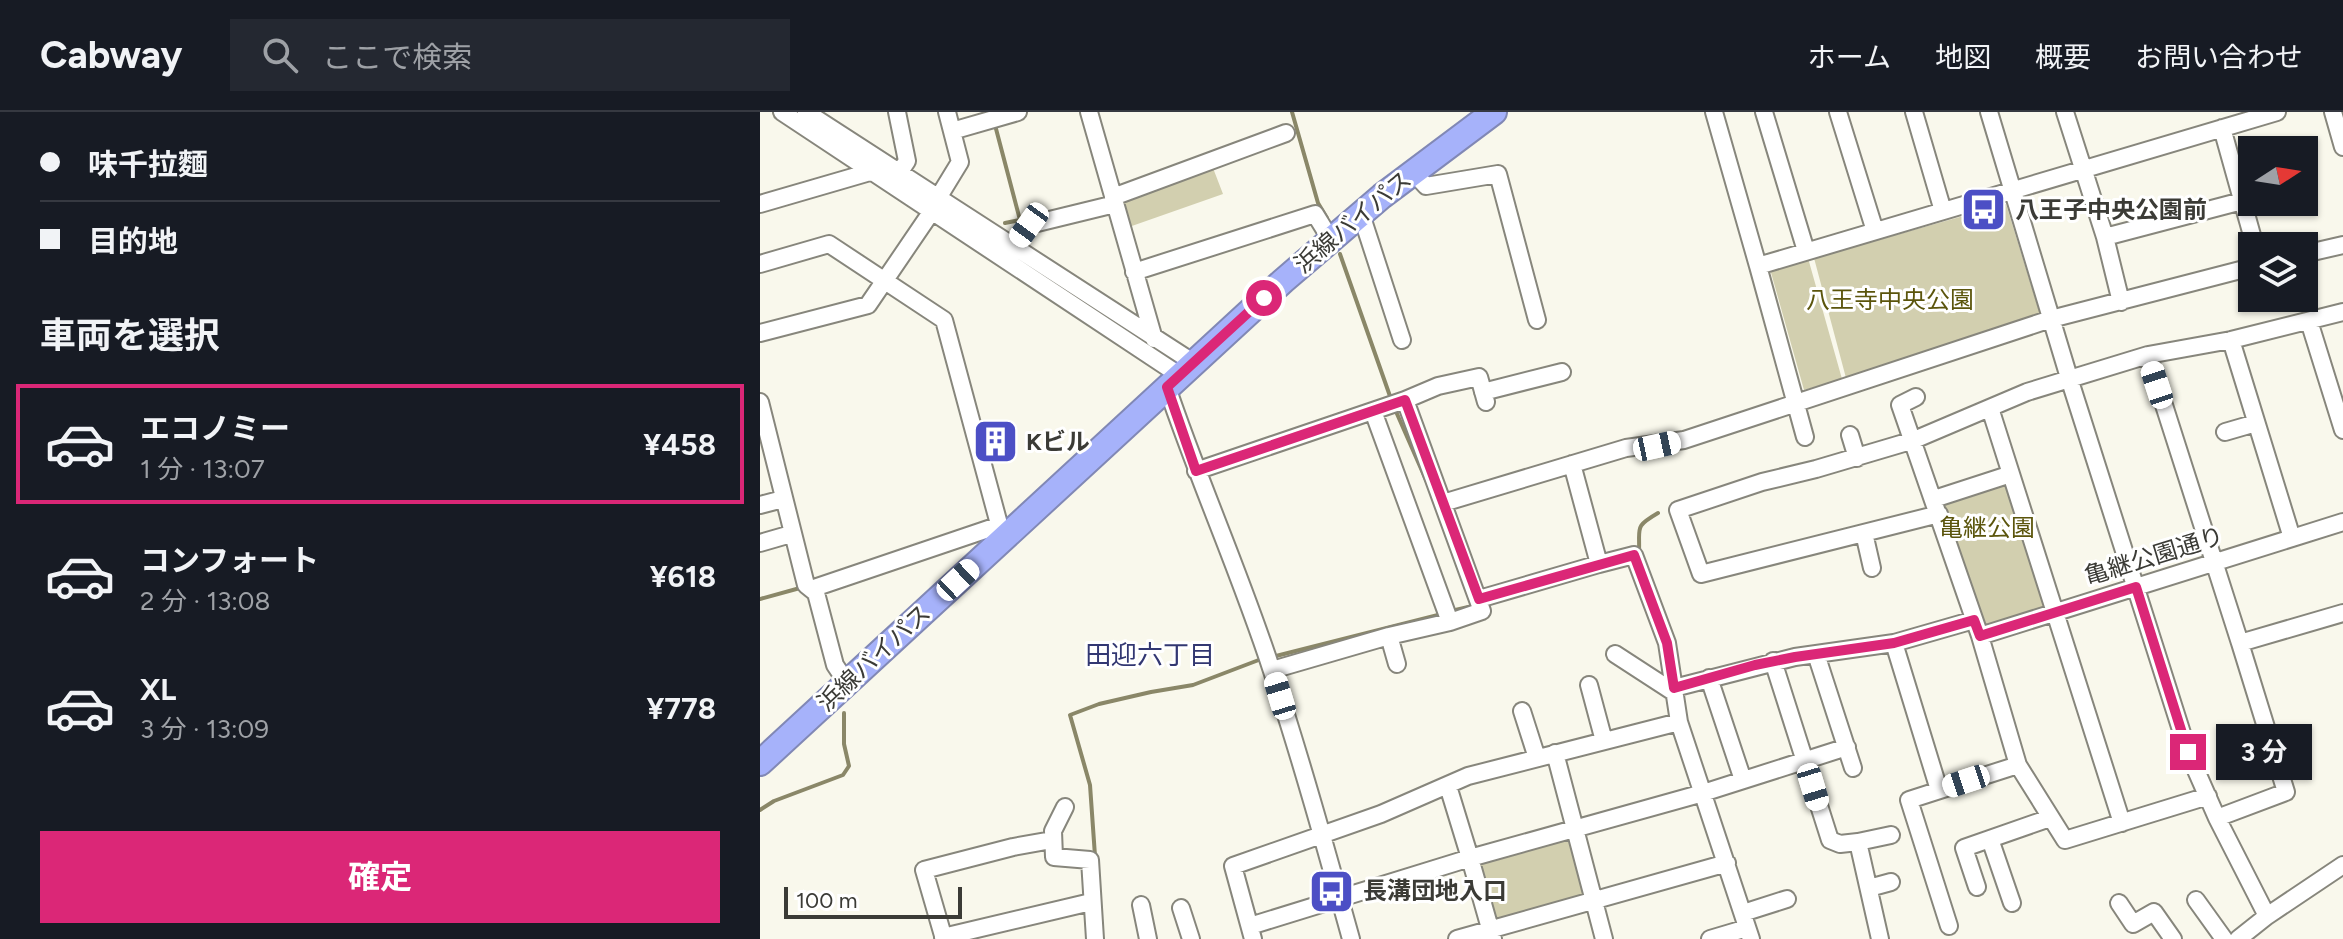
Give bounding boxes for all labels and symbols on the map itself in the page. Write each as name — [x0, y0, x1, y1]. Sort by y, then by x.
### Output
north arrow — [2238, 136, 2318, 216]
street label: 浜線バイパス — [1288, 164, 1417, 279]
bus stop icon: 八王子中央公園前 — [1960, 186, 2008, 234]
place label: 八王子中央公園前 — [2015, 195, 2207, 224]
car — [1005, 199, 1053, 251]
route start — [1246, 280, 1282, 316]
park label: 八王寺中央公園 — [1806, 285, 1974, 314]
car — [2138, 358, 2176, 412]
building icon: Kビル — [971, 418, 1019, 466]
place label: Kビル — [1026, 427, 1090, 456]
car — [1631, 429, 1683, 463]
park label: 亀継公園 — [1939, 513, 2035, 542]
street label: 亀継公園通り — [2081, 521, 2227, 590]
car — [932, 555, 984, 605]
street label: 浜線バイパス — [811, 598, 936, 717]
district label: 田迎六丁目 — [1085, 639, 1215, 671]
car — [1262, 670, 1298, 722]
callout: 3 分 — [2216, 724, 2312, 780]
route end — [2170, 734, 2206, 770]
car — [1795, 761, 1831, 813]
car — [1939, 762, 1993, 800]
bus stop icon: 長溝団地入口 — [1308, 867, 1356, 915]
place label: 長溝団地入口 — [1363, 876, 1507, 905]
scale bar — [784, 883, 962, 919]

